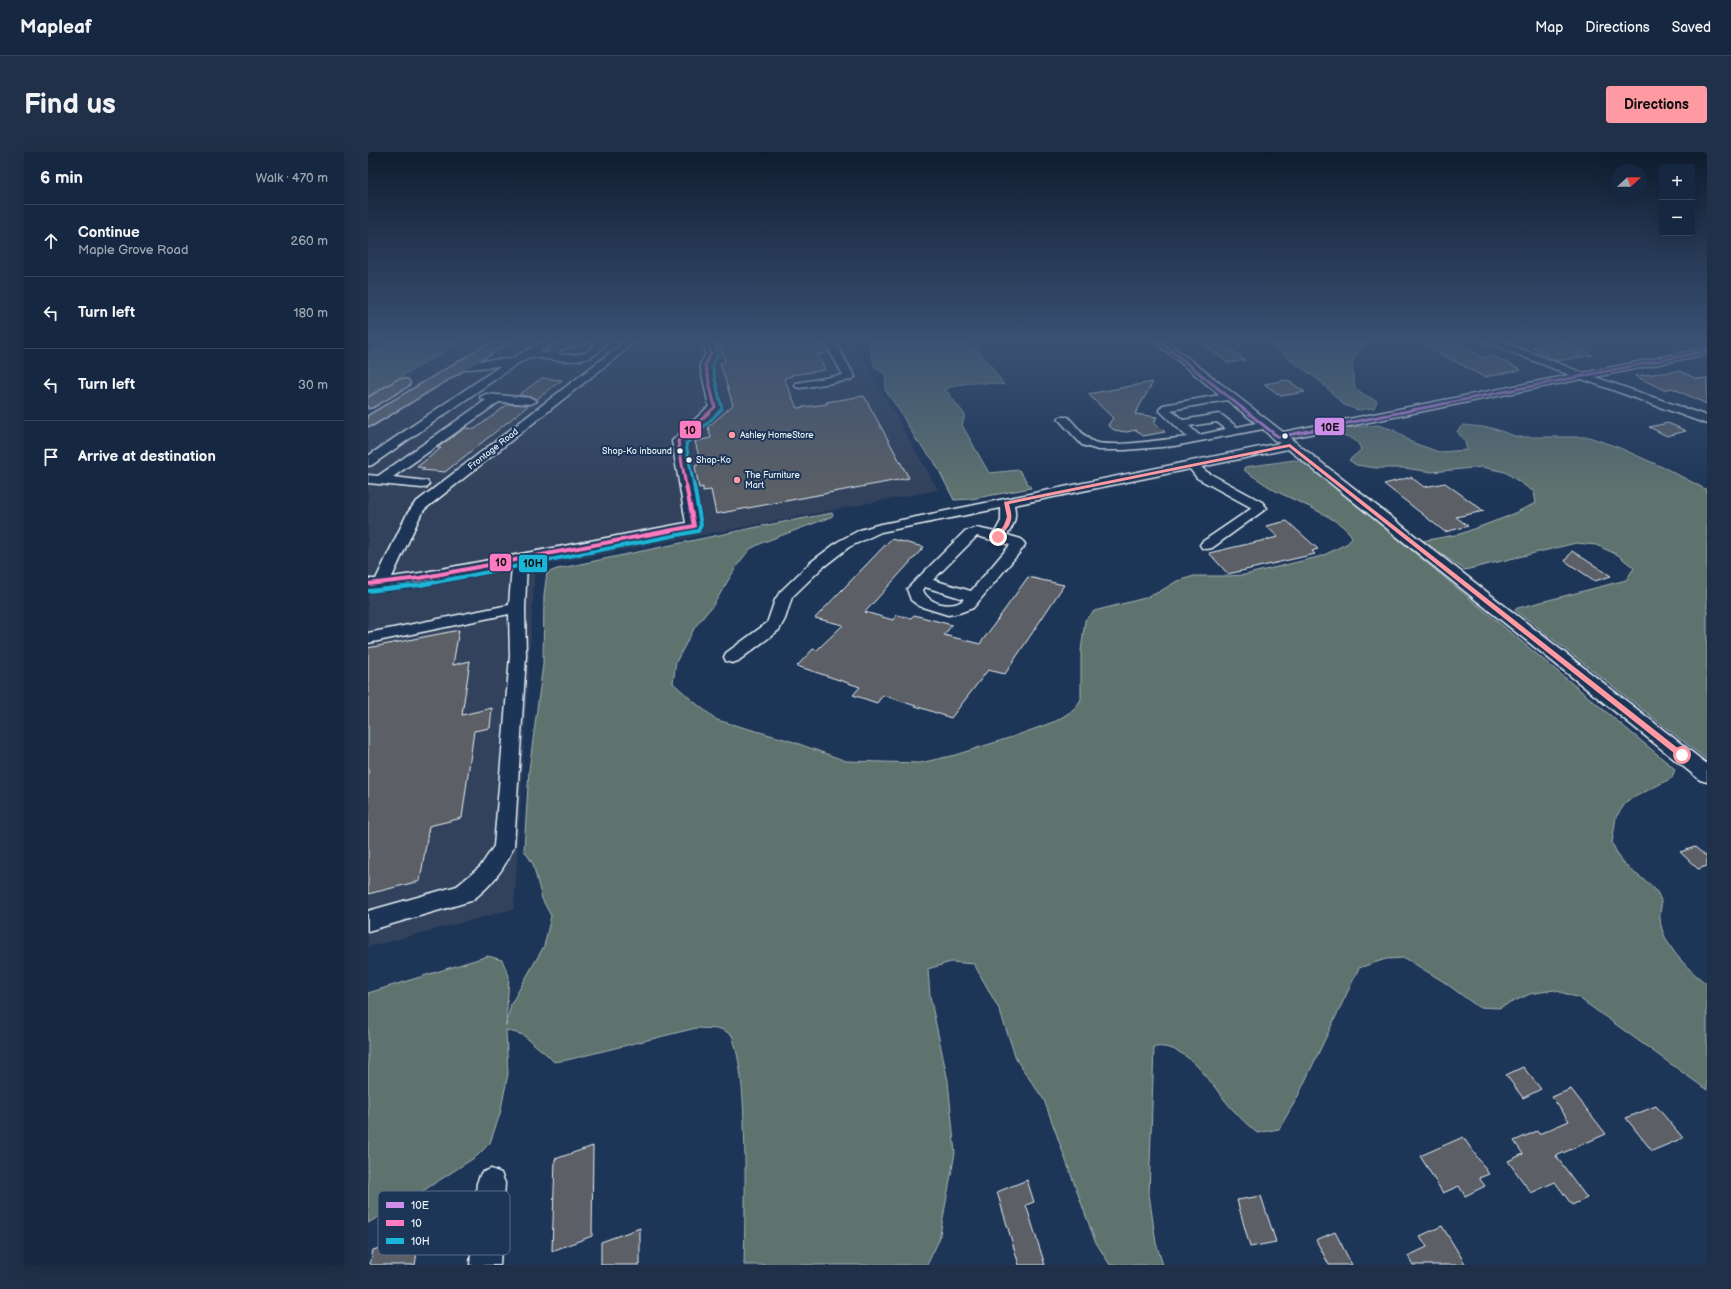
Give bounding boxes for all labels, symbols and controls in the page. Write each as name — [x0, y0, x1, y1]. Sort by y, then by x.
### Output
text: Mapleaf — [20, 16, 92, 39]
text: Map — [1535, 19, 1563, 36]
text: Directions — [1585, 19, 1650, 36]
text: Saved — [1672, 19, 1711, 36]
button: Directions — [1606, 86, 1707, 123]
text: Find us — [24, 88, 116, 121]
north arrow — [1611, 164, 1647, 200]
map controls — [1659, 164, 1695, 236]
button: + — [1659, 164, 1695, 200]
text: 6 min — [40, 168, 83, 188]
text: Walk · 470 m — [256, 170, 328, 186]
button: − — [1659, 200, 1695, 236]
text: Continue — [78, 223, 140, 242]
icon: ahead — [40, 230, 62, 252]
text: 260 m — [290, 233, 328, 249]
text: Maple Grove Road — [78, 242, 188, 258]
icon: left — [40, 302, 62, 324]
text: Turn left — [78, 303, 135, 322]
text: 180 m — [293, 305, 328, 321]
icon: left — [40, 374, 62, 396]
text: Turn left — [78, 375, 135, 394]
text: 30 m — [298, 377, 328, 393]
line badge: 10E — [1314, 417, 1345, 436]
line badge: 10 — [679, 420, 702, 439]
text: 10E — [1321, 421, 1339, 434]
text: 10 — [684, 424, 696, 437]
street label: Frontage Road — [466, 426, 521, 472]
marker: Ashley HomeStore — [727, 430, 737, 440]
place label: Ashley HomeStore — [740, 430, 814, 441]
unlabelled marker — [1280, 431, 1290, 441]
icon: arrive — [40, 446, 62, 468]
place label: Shop-Ko inbound — [602, 446, 672, 457]
marker: Shop-Ko inbound — [675, 446, 685, 456]
text: Arrive at destination — [78, 447, 216, 466]
marker: Shop-Ko — [684, 455, 694, 465]
place label: Shop-Ko — [696, 455, 731, 466]
place label: The Furniture Mart — [745, 470, 800, 491]
marker: The Furniture Mart — [732, 475, 742, 485]
route end — [989, 528, 1007, 546]
line badge: 10 — [489, 553, 512, 572]
line badge: 10H — [518, 554, 548, 573]
text: 10 — [495, 556, 507, 569]
text: 10H — [523, 557, 543, 570]
route start — [1673, 746, 1691, 764]
legend — [378, 1191, 510, 1255]
text: 10E — [411, 1199, 429, 1212]
text: 10 — [411, 1217, 422, 1230]
text: 10H — [411, 1235, 430, 1248]

